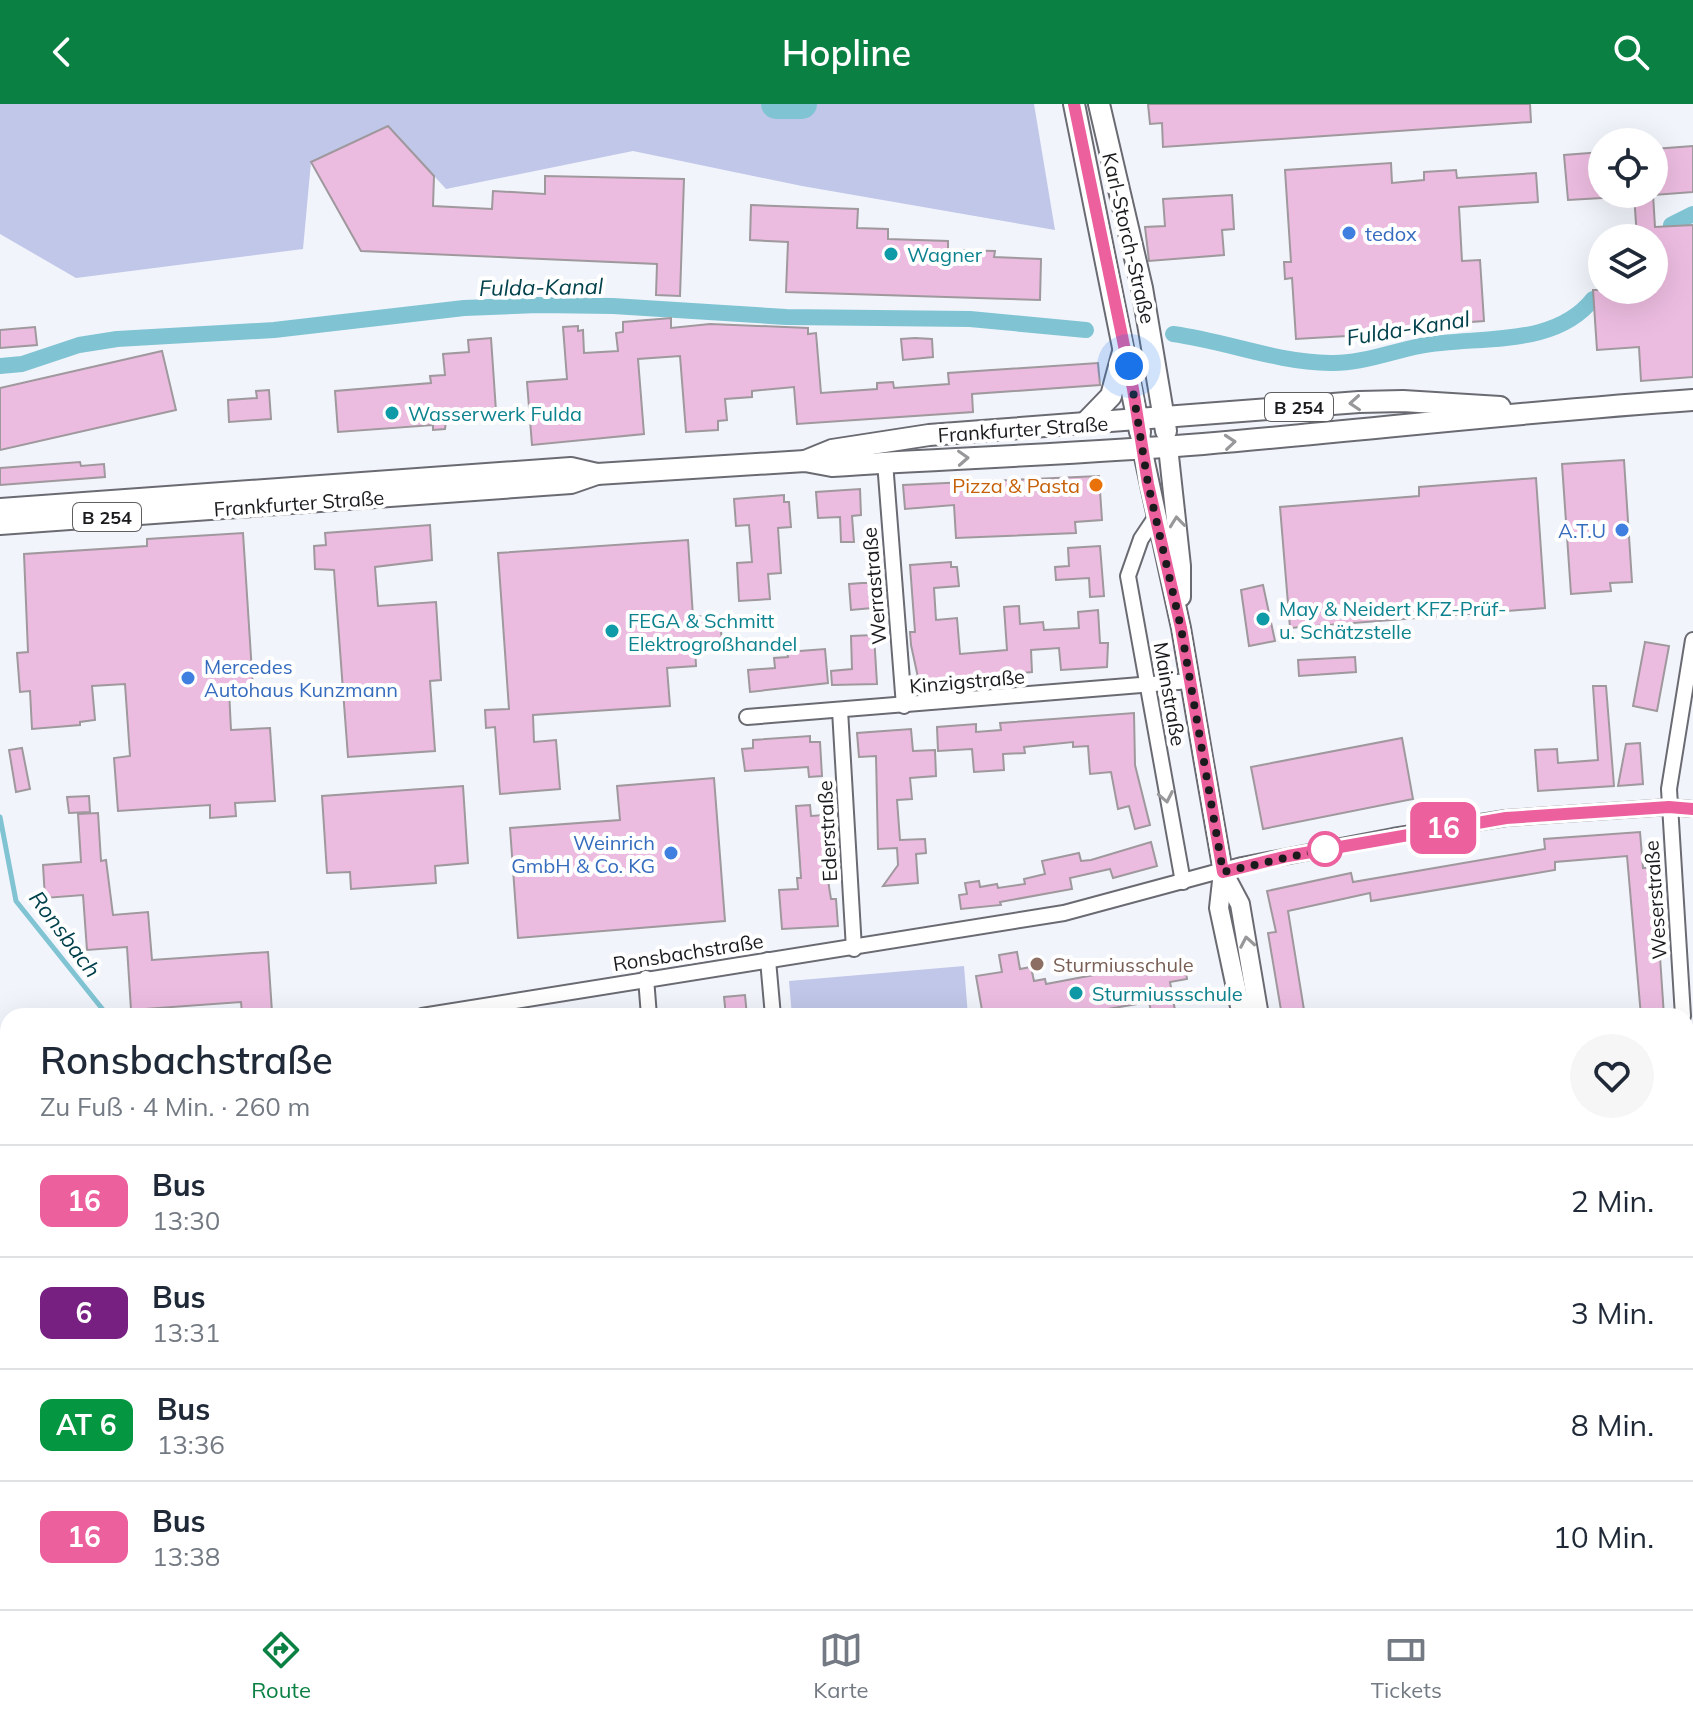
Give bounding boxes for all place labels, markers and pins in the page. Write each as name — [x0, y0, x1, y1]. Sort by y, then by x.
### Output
place label: tedox — [1365, 221, 1417, 246]
marker: tedox — [1340, 224, 1358, 242]
place label: Wagner — [907, 242, 983, 267]
marker: Wagner — [882, 245, 900, 263]
place label: Wasserwerk Fulda — [408, 401, 582, 426]
marker: Wasserwerk Fulda — [383, 404, 401, 422]
place label: Pizza & Pasta — [952, 473, 1080, 498]
marker: Pizza & Pasta — [1087, 476, 1105, 494]
place label: A.T.U — [1558, 518, 1606, 543]
marker: A.T.U — [1613, 521, 1631, 539]
place label: May & Neidert KFZ-Prüf- u. Schätzstelle — [1279, 596, 1507, 644]
place label: FEGA & Schmitt Elektrogroßhandel — [628, 608, 797, 656]
marker: May & Neidert KFZ-Prüf- u. Schätzstelle — [1254, 610, 1272, 628]
marker: FEGA & Schmitt Elektrogroßhandel — [603, 622, 621, 640]
place label: Mercedes Autohaus Kunzmann — [204, 654, 398, 702]
marker: Mercedes Autohaus Kunzmann — [179, 669, 197, 687]
place label: Weinrich GmbH & Co. KG — [511, 830, 655, 878]
unlabelled marker — [1308, 832, 1342, 866]
marker: Weinrich GmbH & Co. KG — [662, 844, 680, 862]
place label: Sturmiusschule — [1053, 952, 1194, 977]
marker: Sturmiusschule — [1028, 955, 1046, 973]
place label: Sturmiussschule — [1092, 981, 1243, 1006]
marker: Sturmiussschule — [1067, 984, 1085, 1002]

